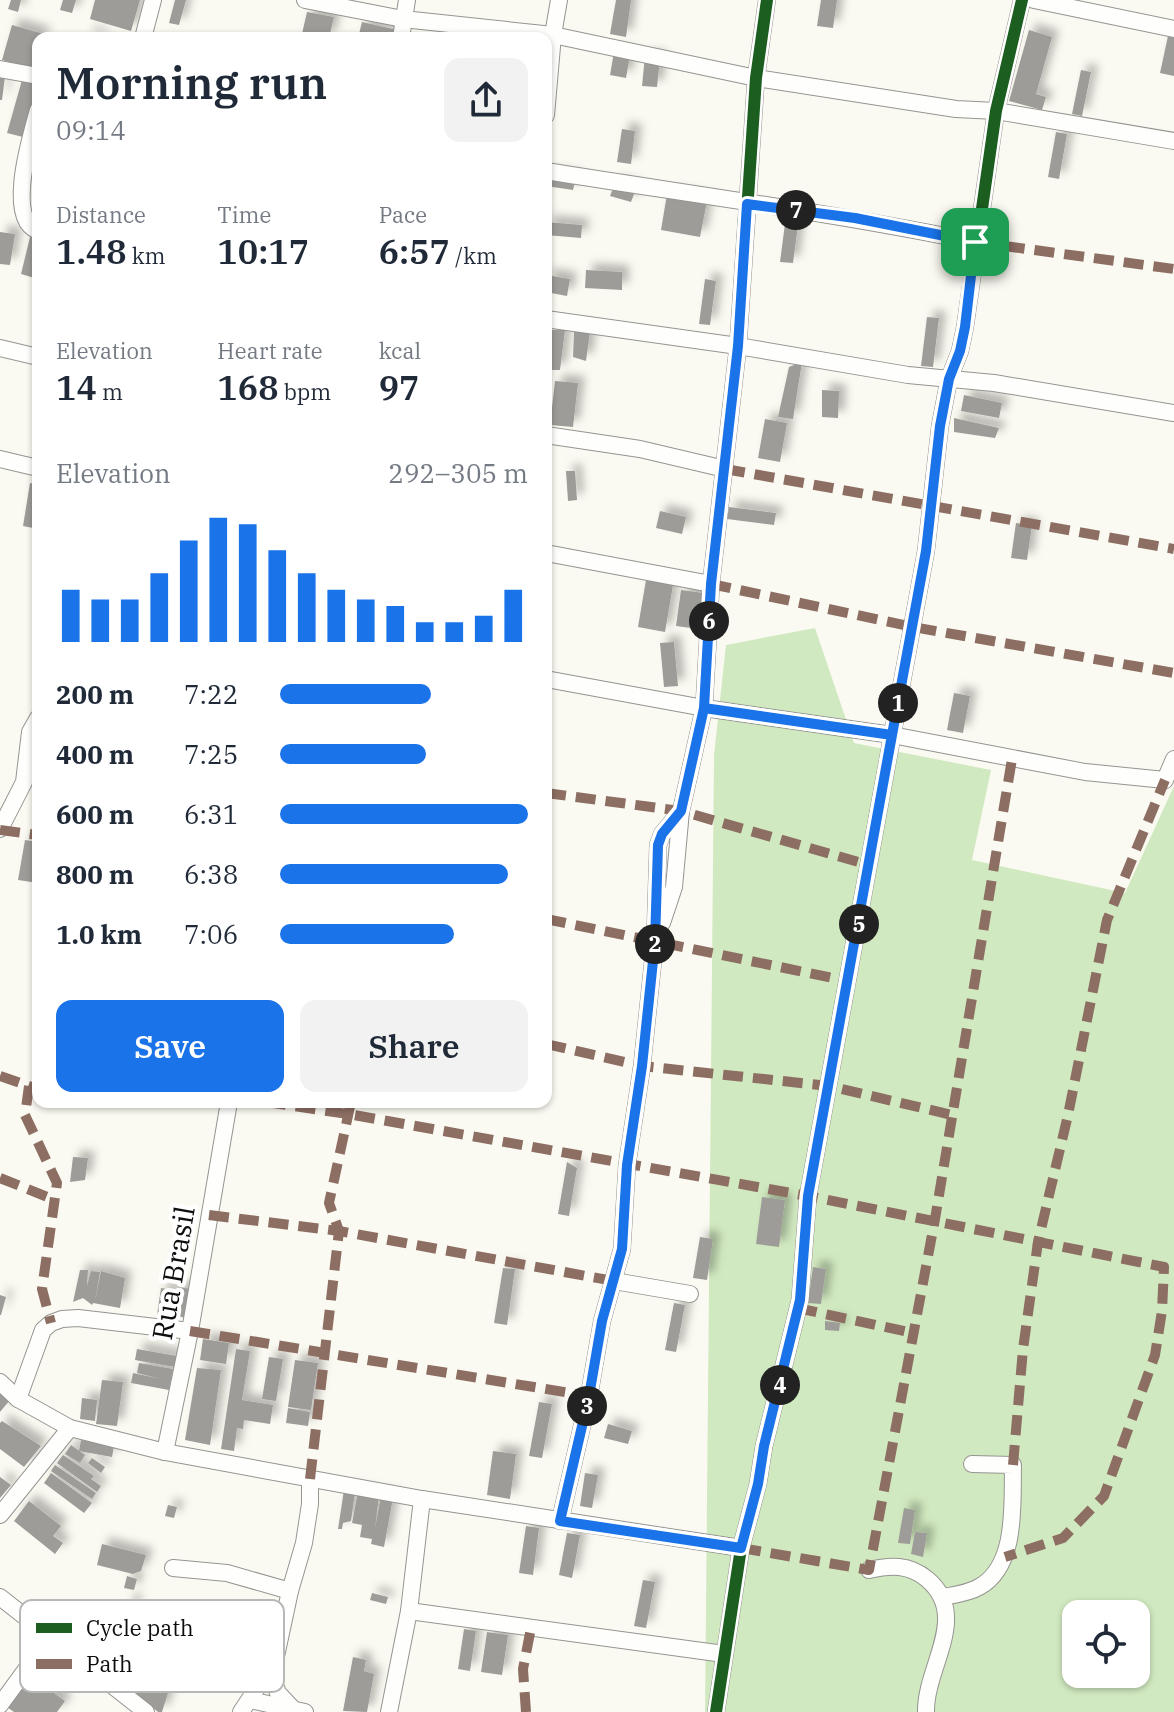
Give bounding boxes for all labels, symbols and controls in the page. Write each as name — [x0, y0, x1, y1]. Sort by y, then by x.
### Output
text: Morning run — [56, 54, 327, 111]
button: share — [444, 58, 528, 142]
text: 09:14 — [56, 113, 126, 147]
pin: 7 — [776, 190, 816, 230]
text: 7 — [789, 195, 803, 224]
text: Distance — [56, 200, 146, 229]
text: Time — [217, 200, 271, 229]
text: Pace — [379, 200, 427, 229]
pin — [941, 208, 1009, 276]
icon: arrive — [953, 220, 997, 264]
text: 1.48 — [56, 229, 127, 273]
text: 10:17 — [217, 229, 309, 273]
text: 6:57 — [379, 229, 450, 273]
text: km — [127, 241, 166, 270]
text: /km — [450, 241, 497, 270]
text: Elevation — [56, 336, 153, 365]
text: Heart rate — [217, 336, 323, 365]
text: kcal — [379, 336, 421, 365]
text: 14 — [56, 365, 97, 409]
text: 168 — [217, 365, 279, 409]
text: 97 — [379, 365, 419, 409]
text: m — [97, 377, 123, 406]
text: bpm — [279, 377, 331, 406]
text: Elevation — [56, 456, 171, 490]
text: 292–305 m — [388, 456, 528, 490]
pin: 6 — [689, 601, 729, 641]
text: 6 — [702, 606, 716, 635]
text: 200 m — [56, 677, 134, 711]
text: 7:22 — [184, 677, 238, 711]
pin: 1 — [878, 683, 918, 723]
text: 1 — [891, 688, 905, 717]
text: 400 m — [56, 737, 134, 771]
text: 7:25 — [184, 737, 238, 771]
text: 600 m — [56, 797, 134, 831]
text: 6:31 — [184, 797, 238, 831]
text: 800 m — [56, 857, 134, 891]
text: 6:38 — [184, 857, 238, 891]
pin: 5 — [839, 904, 879, 944]
text: 5 — [852, 909, 866, 938]
text: 1.0 km — [56, 917, 142, 951]
text: 7:06 — [184, 917, 238, 951]
pin: 2 — [635, 924, 675, 964]
text: 2 — [648, 929, 662, 958]
button: Save — [56, 1000, 284, 1092]
button: Share — [300, 1000, 528, 1092]
street label: Rua Brasil — [143, 1203, 203, 1343]
pin: 4 — [760, 1365, 800, 1405]
text: 4 — [773, 1370, 787, 1399]
pin: 3 — [567, 1386, 607, 1426]
text: 3 — [580, 1391, 594, 1420]
legend — [20, 1600, 284, 1692]
map controls — [1062, 1600, 1150, 1688]
button: locate — [1062, 1600, 1150, 1688]
text: Cycle path — [86, 1613, 194, 1642]
text: Path — [86, 1649, 133, 1678]

